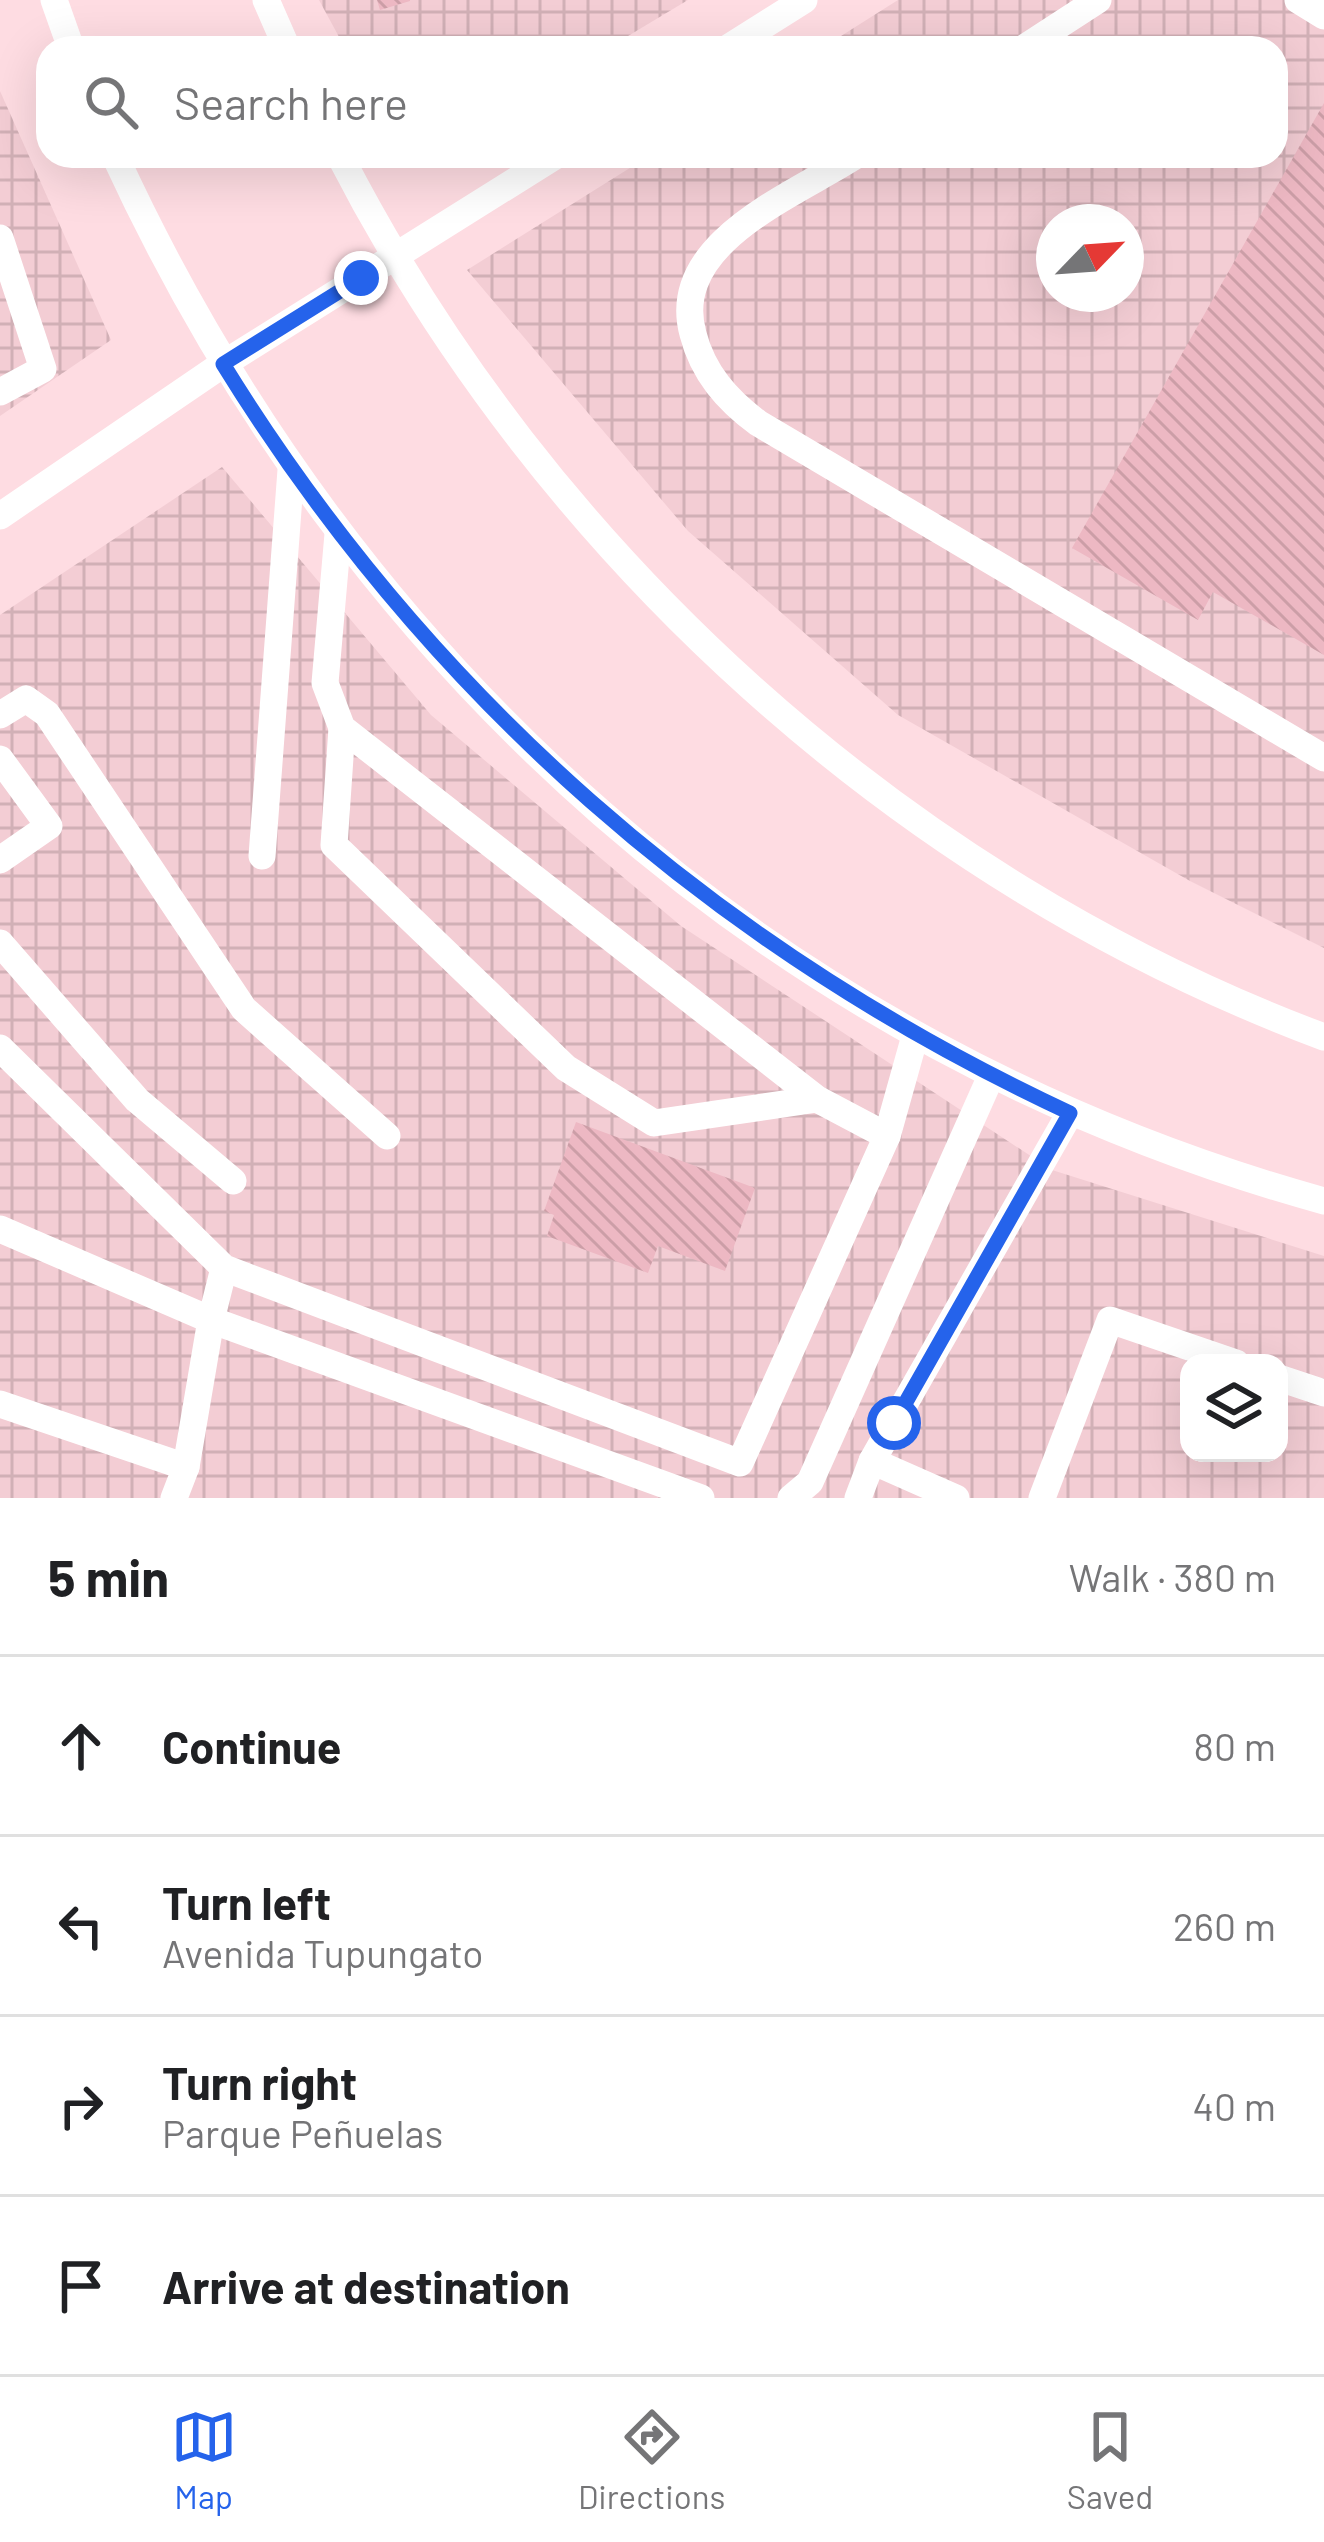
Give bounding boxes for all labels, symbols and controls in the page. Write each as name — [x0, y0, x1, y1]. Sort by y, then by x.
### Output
search box — [36, 36, 1288, 168]
icon: search — [78, 69, 144, 135]
text: Search here — [174, 75, 408, 129]
north arrow — [1036, 204, 1144, 312]
route end — [334, 251, 388, 305]
map controls — [1180, 1354, 1288, 1462]
button: layers — [1180, 1354, 1288, 1462]
route start — [867, 1396, 921, 1450]
text: 5 min — [48, 1546, 169, 1607]
text: Walk · 380 m — [1069, 1553, 1276, 1600]
icon: ahead — [48, 1713, 114, 1779]
text: Continue — [162, 1719, 341, 1773]
text: 80 m — [1194, 1722, 1276, 1769]
text: Turn left — [162, 1875, 331, 1929]
icon: left — [48, 1893, 114, 1959]
text: 260 m — [1173, 1902, 1276, 1949]
text: Avenida Tupungato — [162, 1929, 484, 1976]
text: Turn right — [162, 2055, 357, 2109]
icon: right — [48, 2073, 114, 2139]
text: 40 m — [1192, 2082, 1276, 2129]
text: Parque Peñuelas — [162, 2109, 443, 2156]
icon: arrive — [48, 2253, 114, 2319]
text: Arrive at destination — [162, 2259, 570, 2313]
tab: Map — [171, 2404, 237, 2516]
tab: Directions — [578, 2404, 725, 2516]
tab: Saved — [1067, 2404, 1153, 2516]

